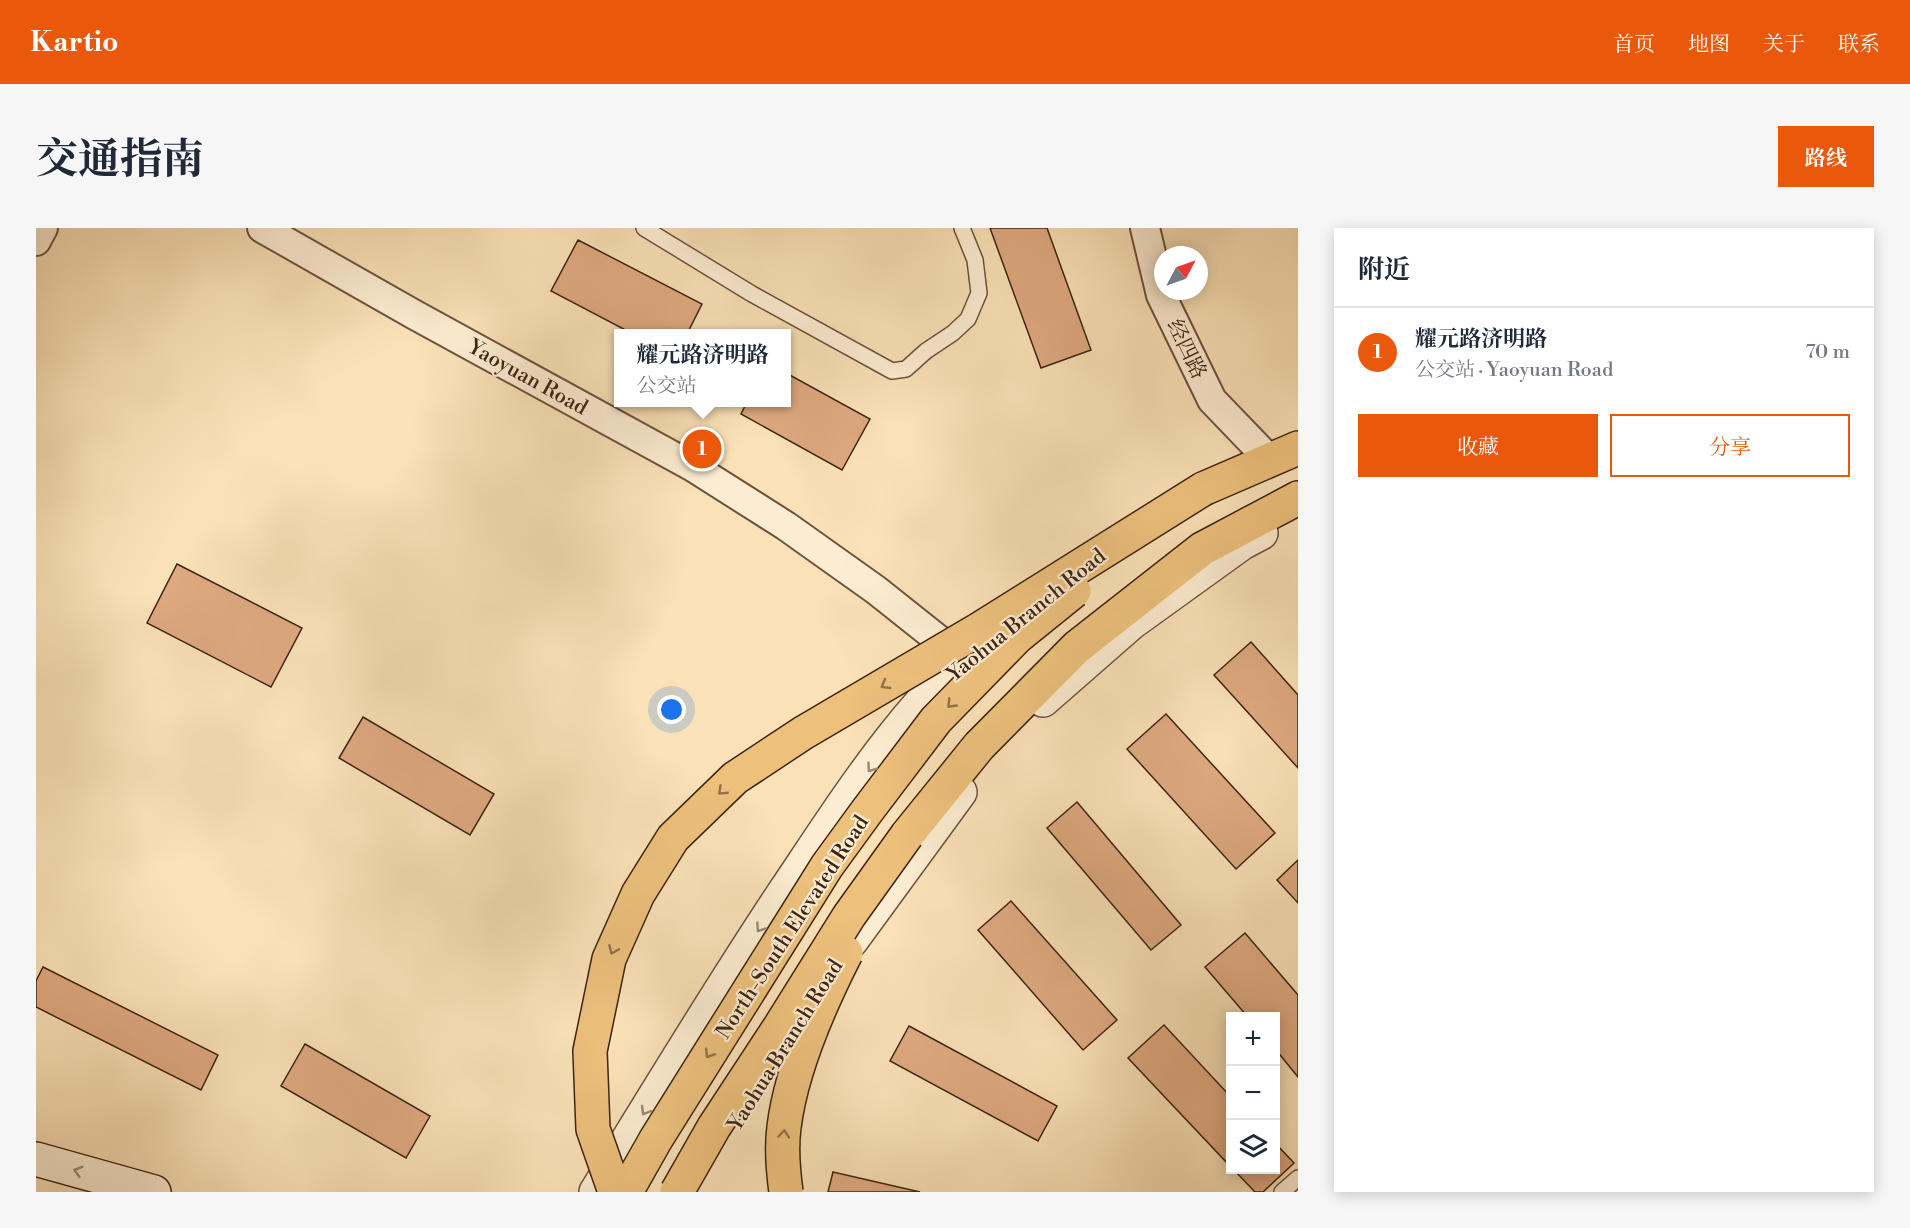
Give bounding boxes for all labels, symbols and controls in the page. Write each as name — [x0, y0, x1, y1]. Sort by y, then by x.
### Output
text: Kartio — [30, 25, 119, 60]
text: 首页 — [1613, 32, 1655, 58]
text: 地图 — [1688, 32, 1730, 58]
text: 关于 — [1763, 32, 1805, 58]
text: 联系 — [1838, 32, 1880, 58]
button: 路线 — [1778, 126, 1874, 187]
text: 交通指南 — [36, 134, 204, 187]
north arrow — [1154, 246, 1208, 300]
text: 附近 — [1358, 254, 1410, 286]
street label: 经四路 — [1161, 315, 1212, 383]
text: 耀元路济明路 — [1415, 326, 1547, 353]
popup — [614, 329, 791, 407]
street label: Yaoyuan Road — [462, 334, 592, 422]
text: 1 — [1373, 340, 1382, 365]
text: 70 m — [1806, 340, 1850, 365]
text: 耀元路济明路 — [636, 342, 769, 369]
text: 公交站 · Yaoyuan Road — [1415, 358, 1613, 383]
text: 公交站 — [636, 374, 696, 399]
button: 收藏 — [1358, 414, 1598, 477]
button: 分享 — [1610, 414, 1850, 477]
pin: 1 — [682, 426, 722, 472]
street label: Yaohua Branch Road — [941, 544, 1112, 689]
one-way arrow — [881, 677, 891, 689]
your location — [657, 695, 686, 724]
one-way arrow — [947, 698, 958, 708]
one-way arrow — [867, 761, 878, 772]
one-way arrow — [718, 784, 728, 795]
street label: North-South Elevated Road — [711, 811, 875, 1044]
one-way arrow — [757, 922, 768, 933]
one-way arrow — [608, 944, 620, 955]
street label: Yaohua Branch Road — [722, 955, 849, 1137]
map controls — [1226, 1012, 1280, 1174]
button: + — [1226, 1012, 1280, 1066]
one-way arrow — [705, 1048, 717, 1058]
button: − — [1226, 1066, 1280, 1120]
one-way arrow — [641, 1105, 653, 1115]
button: layers — [1226, 1120, 1280, 1174]
one-way arrow — [777, 1129, 790, 1138]
one-way arrow — [73, 1165, 83, 1178]

